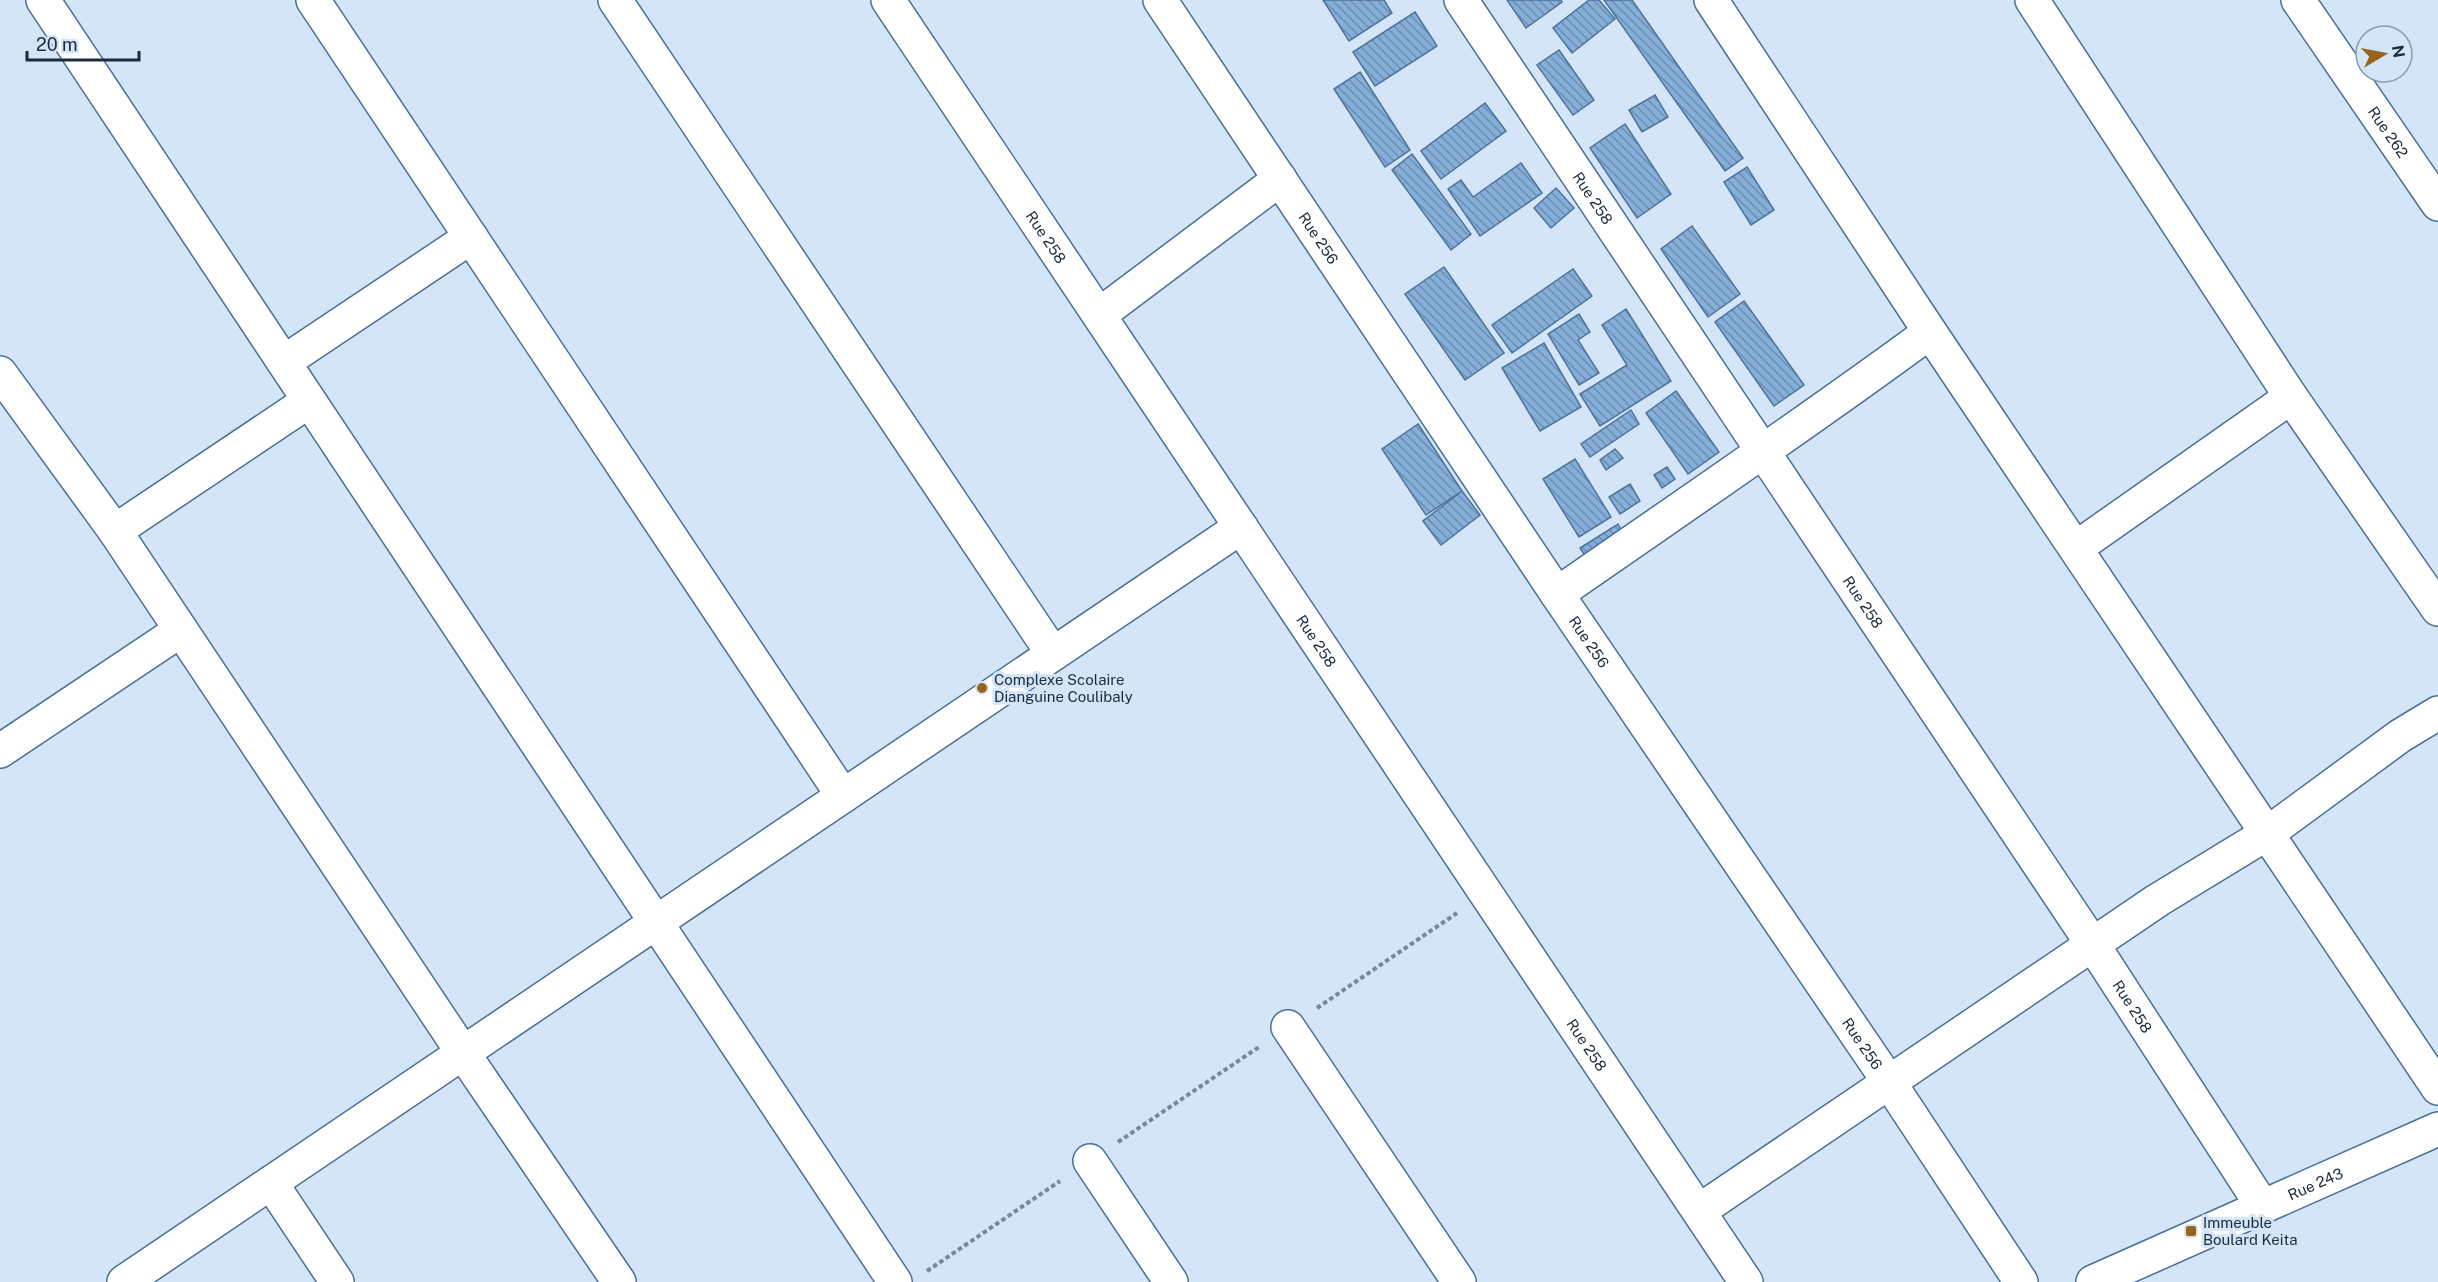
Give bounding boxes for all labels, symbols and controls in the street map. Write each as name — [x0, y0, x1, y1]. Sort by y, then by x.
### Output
scale bar — [27, 24, 140, 62]
north arrow — [2354, 24, 2414, 84]
text: 20 m — [36, 34, 78, 55]
text: N — [2388, 44, 2409, 59]
street label: Rue 262 — [2365, 103, 2412, 161]
street label: Rue 258 — [1570, 169, 1617, 227]
street label: Rue 258 — [1023, 208, 1070, 266]
street label: Rue 256 — [1296, 209, 1342, 267]
street label: Rue 258 — [1840, 573, 1887, 631]
street label: Rue 258 — [1293, 611, 1340, 670]
street label: Rue 256 — [1566, 613, 1613, 671]
place label: Complexe Scolaire Dianguine Coulibaly — [994, 671, 1133, 705]
marker: Complexe Scolaire Dianguine Coulibaly — [975, 681, 989, 695]
street label: Rue 258 — [2110, 977, 2156, 1036]
street label: Rue 256 — [1839, 1014, 1886, 1072]
street label: Rue 258 — [1564, 1015, 1611, 1074]
street label: Rue 243 — [2285, 1164, 2345, 1203]
place label: Immeuble Boulard Keita — [2203, 1214, 2298, 1248]
marker: Immeuble Boulard Keita — [2184, 1224, 2198, 1238]

